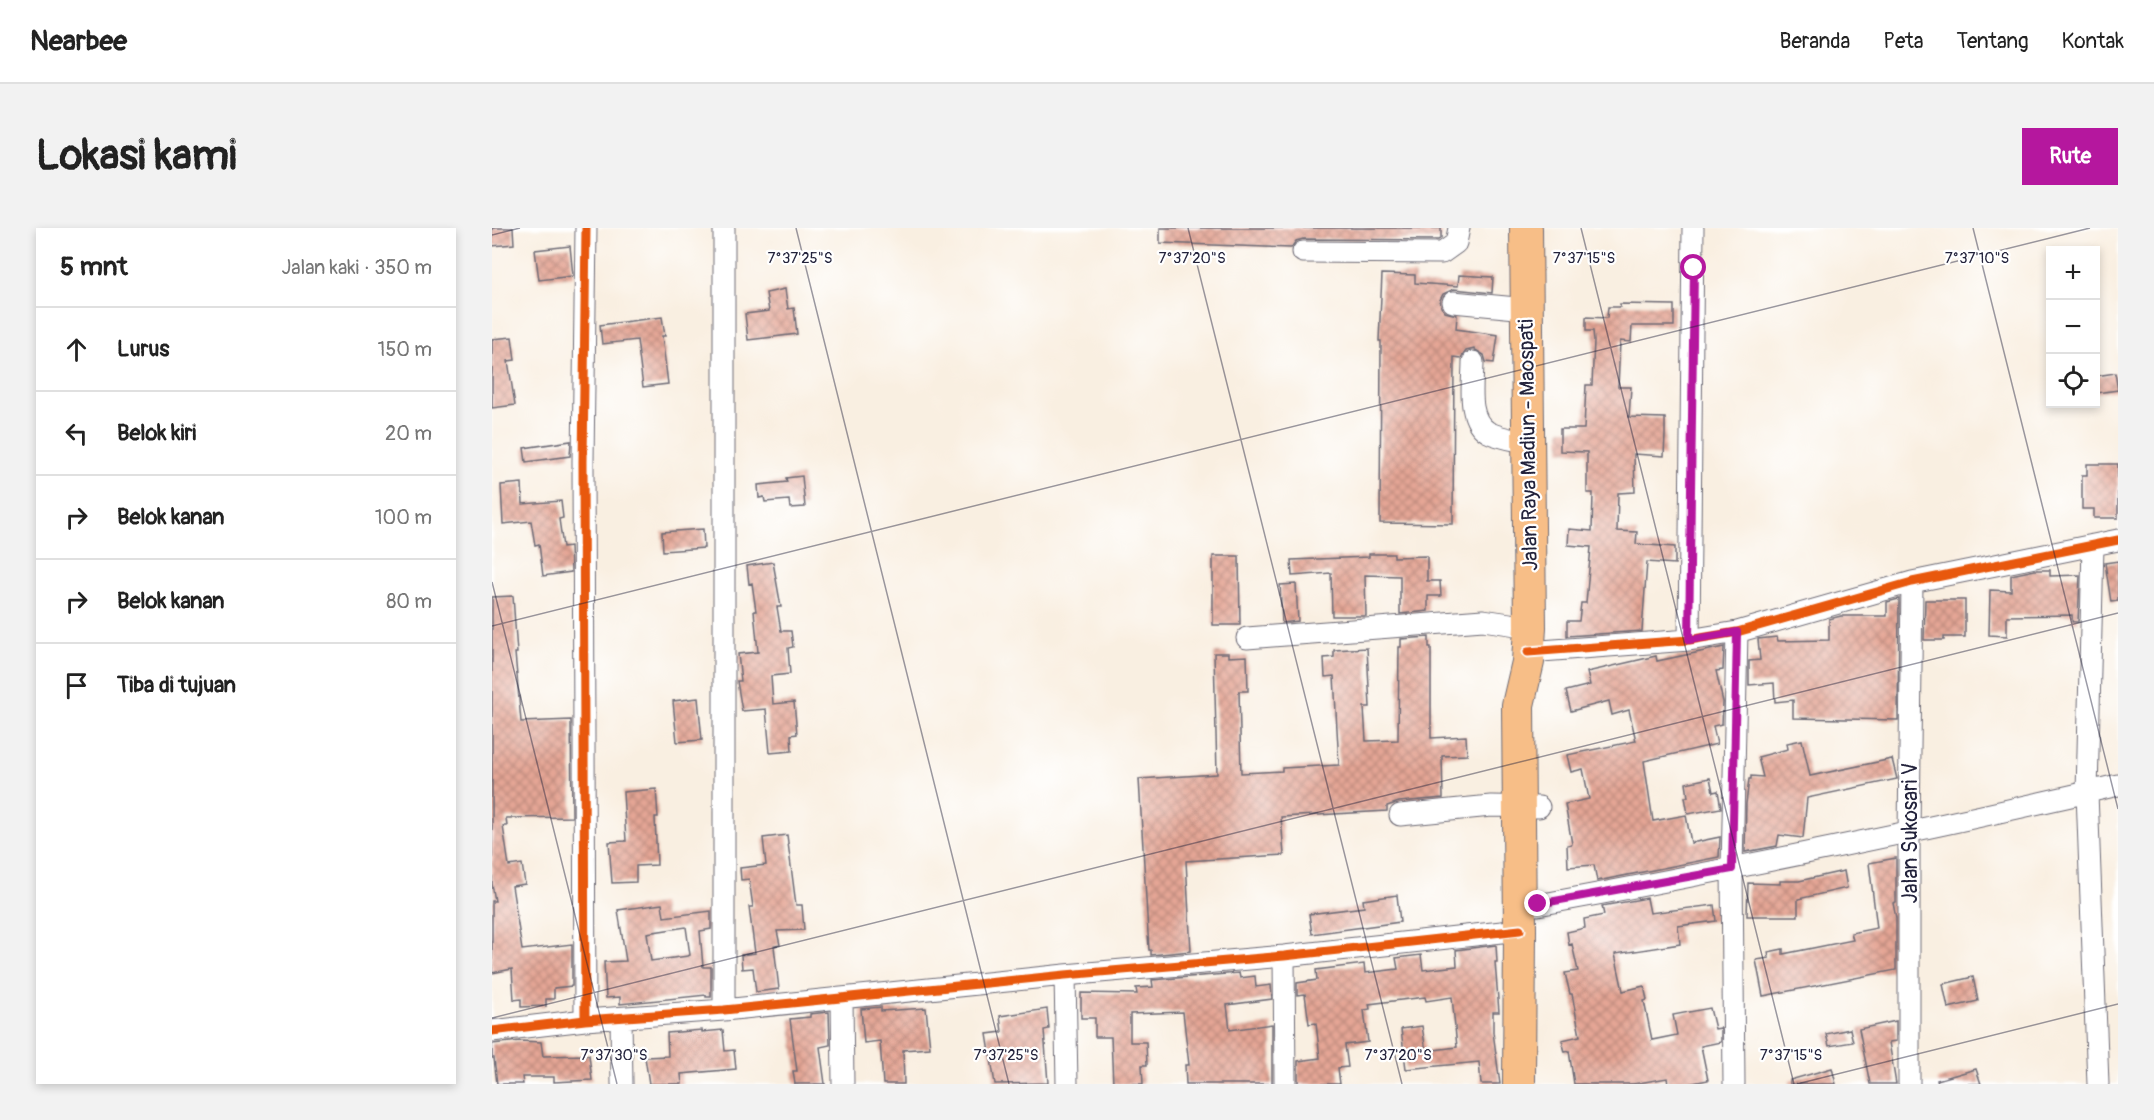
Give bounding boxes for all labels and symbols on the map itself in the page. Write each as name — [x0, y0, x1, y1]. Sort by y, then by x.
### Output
text: 7°37'25"S — [767, 249, 833, 268]
text: 7°37'20"S — [1158, 249, 1226, 268]
text: 7°37'15"S — [1553, 249, 1615, 268]
text: 7°37'10"S — [1945, 249, 2009, 268]
route start — [1680, 254, 1706, 280]
street label: Jalan Raya Madiun - Maospati — [1513, 319, 1544, 571]
street label: Jalan Sukosari V — [1897, 763, 1924, 903]
route end — [1524, 890, 1550, 916]
text: 7°37'30"S — [580, 1046, 648, 1065]
text: 7°37'25"S — [973, 1046, 1039, 1065]
text: 7°37'20"S — [1364, 1046, 1432, 1065]
text: 7°37'15"S — [1760, 1046, 1822, 1065]

